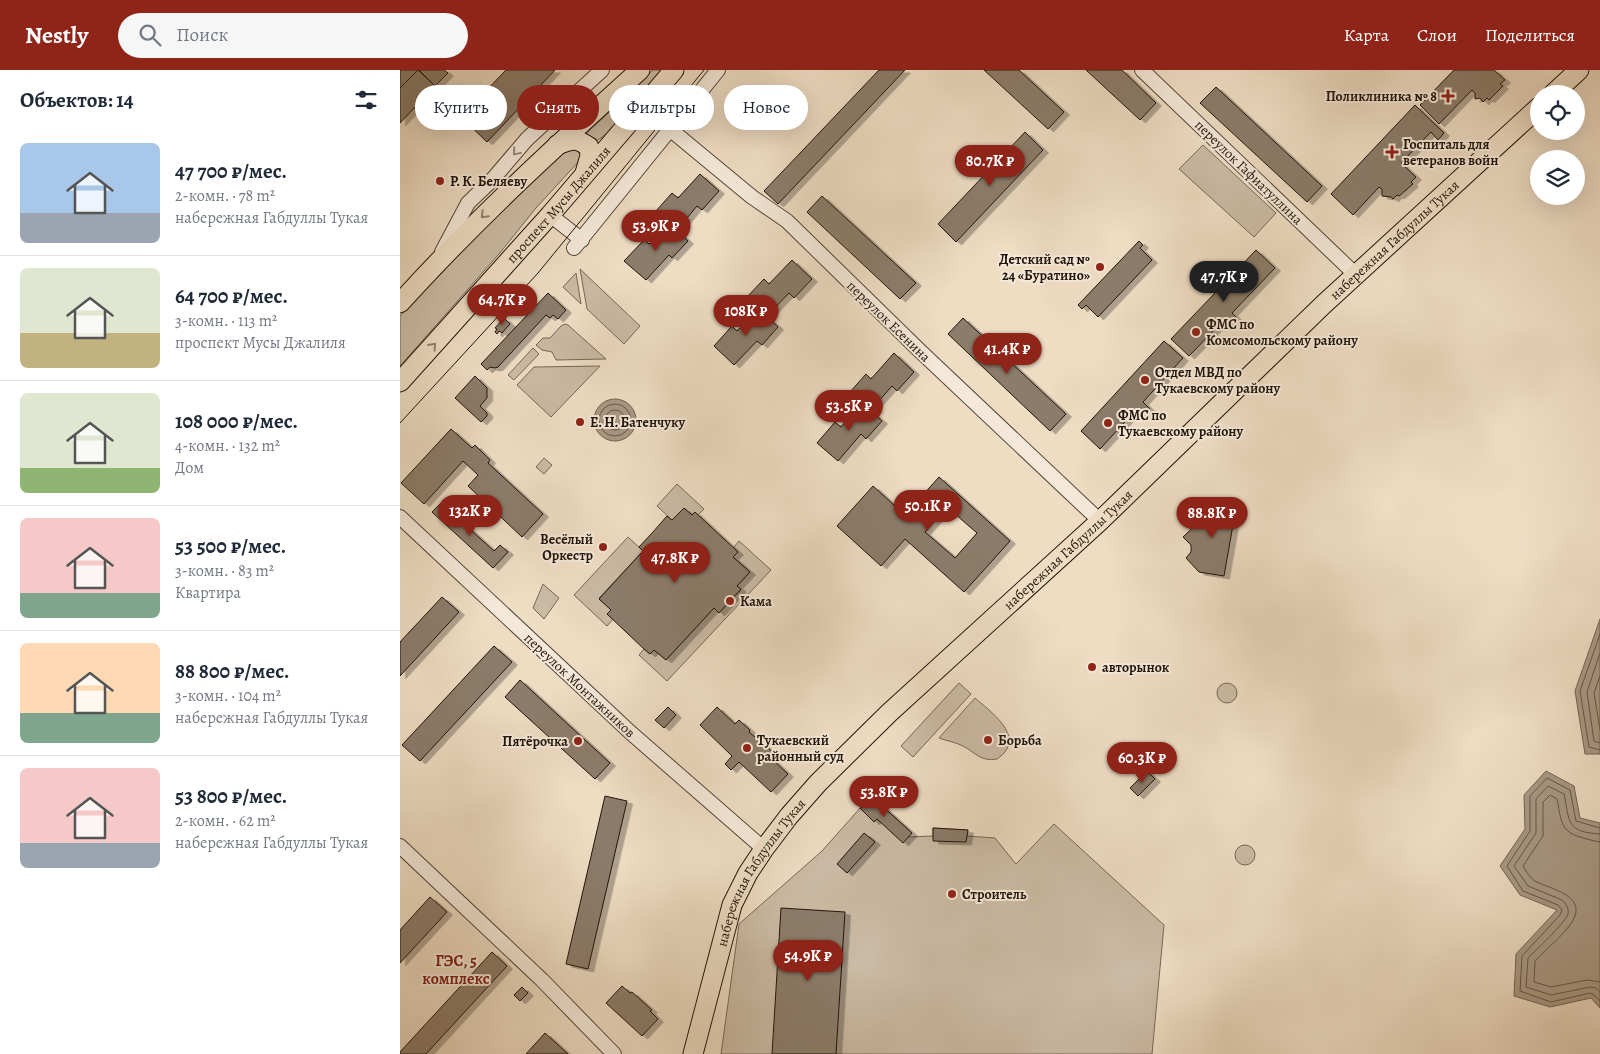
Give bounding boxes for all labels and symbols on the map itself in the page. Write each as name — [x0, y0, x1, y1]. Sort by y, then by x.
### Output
place label: Поликлиника № 8 — [1326, 87, 1437, 106]
marker: Поликлиника № 8 — [1441, 89, 1455, 103]
street label: переулок Гафиатуллина — [1190, 116, 1307, 229]
place label: Госпиталь для ветеранов войн — [1403, 135, 1499, 170]
street label: проспект Мусы Джалиля — [502, 142, 615, 267]
pin: 80.7K ₽ — [944, 144, 1036, 187]
marker: Госпиталь для ветеранов войн — [1385, 145, 1399, 159]
one-way arrow — [513, 146, 522, 155]
place label: Р. К. Беляеву — [450, 172, 528, 191]
marker: Р. К. Беляеву — [434, 175, 446, 187]
street label: набережная Габдуллы Тукая — [1326, 176, 1463, 304]
one-way arrow — [481, 209, 490, 218]
pin: 53.9K ₽ — [610, 210, 702, 252]
place label: Детский сад № 24 «Буратино» — [999, 250, 1090, 285]
pin: 47.7K ₽ — [1178, 260, 1270, 303]
marker: Детский сад № 24 «Буратино» — [1094, 261, 1106, 273]
street label: переулок Есенина — [843, 276, 935, 367]
pin: 64.7K ₽ — [456, 284, 548, 326]
pin: 108K ₽ — [705, 294, 787, 337]
place label: ФМС по Комсомольскому району — [1206, 315, 1358, 350]
marker: ФМС по Комсомольскому району — [1190, 326, 1202, 338]
pin: 41.4K ₽ — [961, 332, 1053, 375]
one-way arrow — [427, 343, 436, 352]
place label: Отдел МВД по Тукаевскому району — [1155, 363, 1281, 398]
marker: Отдел МВД по Тукаевскому району — [1139, 374, 1151, 386]
pin: 53.5K ₽ — [803, 390, 895, 432]
place label: ФМС по Тукаевскому району — [1118, 406, 1244, 441]
place label: Е. Н. Батенчуку — [590, 413, 685, 432]
marker: Е. Н. Батенчуку — [574, 416, 586, 428]
marker: ФМС по Тукаевскому району — [1102, 417, 1114, 429]
street label: набережная Габдуллы Тукая — [1000, 485, 1137, 614]
pin: 50.1K ₽ — [882, 490, 974, 532]
pin: 132K ₽ — [429, 494, 511, 537]
pin: 88.8K ₽ — [1166, 496, 1258, 539]
place label: Весёлый Оркестр — [540, 530, 594, 565]
marker: Весёлый Оркестр — [597, 541, 609, 553]
pin: 47.8K ₽ — [629, 542, 721, 584]
place label: Кама — [740, 592, 772, 611]
marker: Кама — [724, 595, 736, 607]
street label: переулок Монтажников — [520, 629, 640, 742]
place label: авторынок — [1102, 658, 1170, 677]
marker: авторынок — [1086, 661, 1098, 673]
place label: Тукаевский районный суд — [757, 731, 844, 766]
place label: Борьба — [998, 731, 1042, 750]
place label: Пятёрочка — [502, 732, 568, 751]
marker: Борьба — [982, 734, 994, 746]
marker: Пятёрочка — [572, 735, 584, 747]
marker: Тукаевский районный суд — [741, 742, 753, 754]
pin: 60.3K ₽ — [1096, 742, 1188, 784]
pin: 53.8K ₽ — [838, 776, 930, 818]
street label: набережная Габдуллы Тукая — [712, 794, 810, 949]
place label: Строитель — [962, 885, 1027, 904]
marker: Строитель — [946, 888, 958, 900]
pin: 54.9K ₽ — [762, 940, 854, 982]
district label: ГЭС, 5 комплекс — [422, 950, 490, 990]

